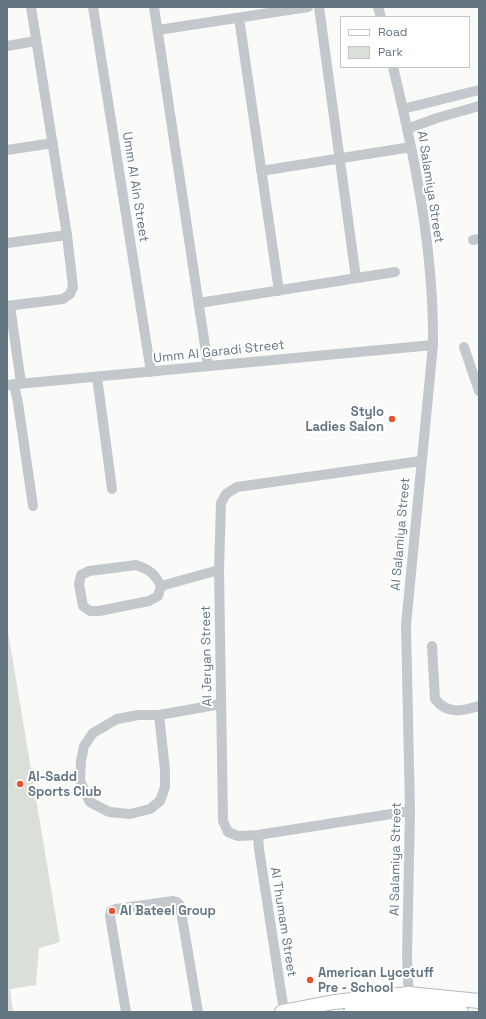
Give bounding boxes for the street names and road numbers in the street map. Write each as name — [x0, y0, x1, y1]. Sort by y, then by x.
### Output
street label: Al Salamiya Street — [413, 130, 447, 244]
street label: Umm Al Ain Street — [119, 131, 151, 243]
street label: Umm Al Garadi Street — [153, 337, 285, 367]
street label: Al Salamiya Street — [388, 477, 414, 591]
street label: Al Jeryan Street — [198, 605, 216, 707]
street label: Al Salamiya Street — [387, 802, 405, 916]
street label: Al Thumam Street — [267, 866, 299, 978]

